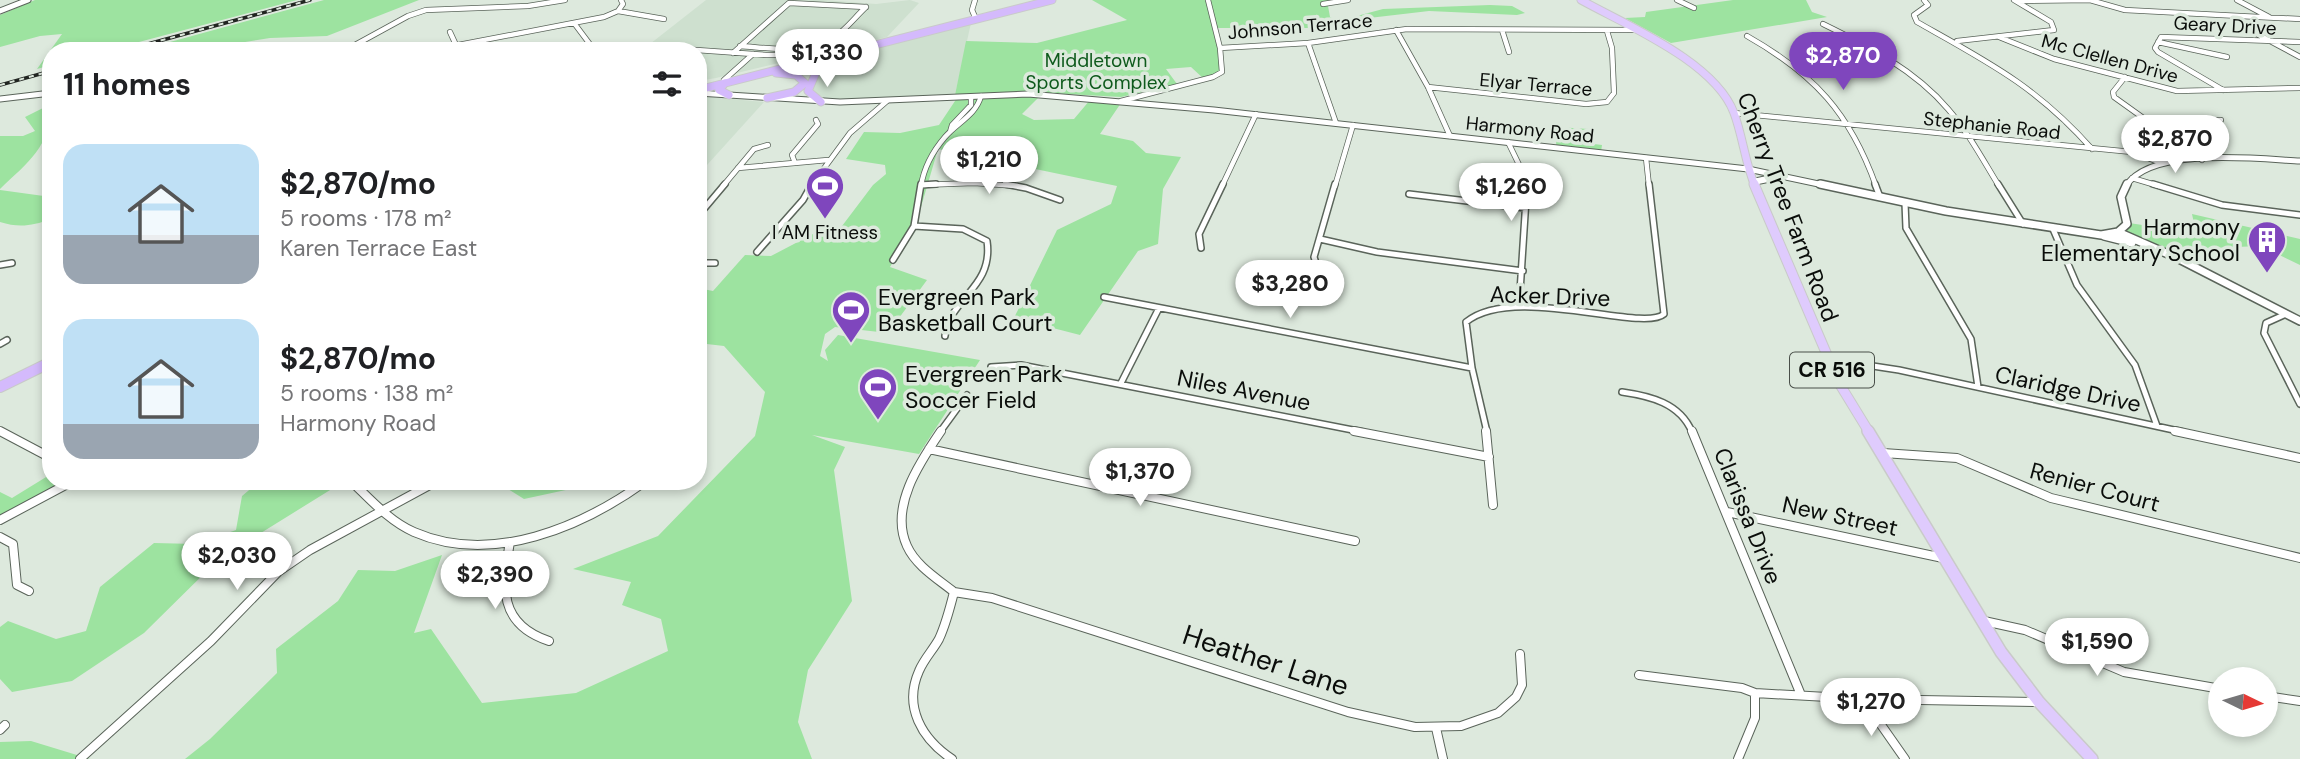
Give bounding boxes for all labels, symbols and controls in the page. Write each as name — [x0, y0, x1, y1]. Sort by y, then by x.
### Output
street label: Johnson Terrace — [1227, 8, 1373, 45]
street label: Geary Drive — [2173, 10, 2277, 41]
street label: Mc Clellen Drive — [2039, 28, 2181, 89]
pin: $1,330 — [770, 29, 884, 89]
pin: $2,870 — [1786, 32, 1900, 92]
text: $1,330 — [791, 37, 863, 67]
text: $2,870 — [1805, 40, 1881, 70]
park label: Middletown Sports Complex — [1026, 48, 1167, 95]
text: 11 homes — [63, 65, 191, 104]
icon: filters — [648, 65, 686, 103]
street label: Elyar Terrace — [1478, 67, 1593, 102]
street label: Cherry Tree Farm Road — [1730, 88, 1846, 326]
street label: Stephanie Road — [1922, 106, 2062, 145]
street label: Harmony Road — [1465, 110, 1595, 149]
pin: $2,870 — [2118, 116, 2232, 175]
text: $2,870 — [2137, 123, 2213, 153]
pin: $1,210 — [932, 136, 1046, 196]
text: $1,210 — [956, 144, 1022, 174]
text: $2,870/mo — [280, 164, 436, 203]
pin: $1,260 — [1454, 164, 1568, 223]
sports icon: I AM Fitness — [804, 165, 846, 220]
text: $1,260 — [1475, 171, 1547, 201]
icon: home — [119, 172, 203, 256]
text: 5 rooms · 178 m² — [280, 203, 452, 233]
place label: Harmony Elementary School — [2041, 212, 2240, 268]
building icon: Harmony Elementary School — [2246, 219, 2288, 274]
place label: I AM Fitness — [772, 220, 878, 245]
text: Karen Terrace East — [280, 233, 477, 263]
pin: $3,280 — [1233, 260, 1347, 320]
text: $3,280 — [1251, 268, 1329, 298]
street label: Acker Drive — [1489, 279, 1611, 313]
place label: Evergreen Park Basketball Court — [878, 282, 1053, 338]
sports icon: Evergreen Park Basketball Court — [830, 289, 872, 344]
text: $2,870/mo — [280, 339, 436, 378]
icon: home — [119, 347, 203, 431]
road number: CR 516 — [1790, 352, 1874, 388]
place label: Evergreen Park Soccer Field — [905, 359, 1063, 415]
street label: Claridge Drive — [1992, 359, 2144, 419]
street label: Niles Avenue — [1175, 362, 1313, 418]
sports icon: Evergreen Park Soccer Field — [857, 366, 899, 421]
text: 5 rooms · 138 m² — [280, 378, 453, 408]
text: Harmony Road — [280, 408, 436, 438]
street label: Clarissa Drive — [1707, 443, 1789, 589]
pin: $1,370 — [1083, 448, 1197, 508]
street label: Renier Court — [2027, 455, 2163, 519]
text: $1,370 — [1105, 456, 1175, 486]
street label: New Street — [1779, 489, 1901, 543]
pin: $2,030 — [180, 532, 294, 592]
text: $2,030 — [197, 540, 277, 570]
pin: $2,390 — [438, 552, 552, 611]
text: $2,390 — [457, 559, 533, 589]
street label: Heather Lane — [1178, 616, 1354, 705]
pin: $1,590 — [2040, 618, 2154, 678]
text: $1,590 — [2061, 626, 2133, 656]
north arrow — [2208, 667, 2278, 737]
map controls — [2208, 667, 2278, 737]
pin: $1,270 — [1814, 678, 1928, 738]
text: $1,270 — [1836, 686, 1906, 716]

